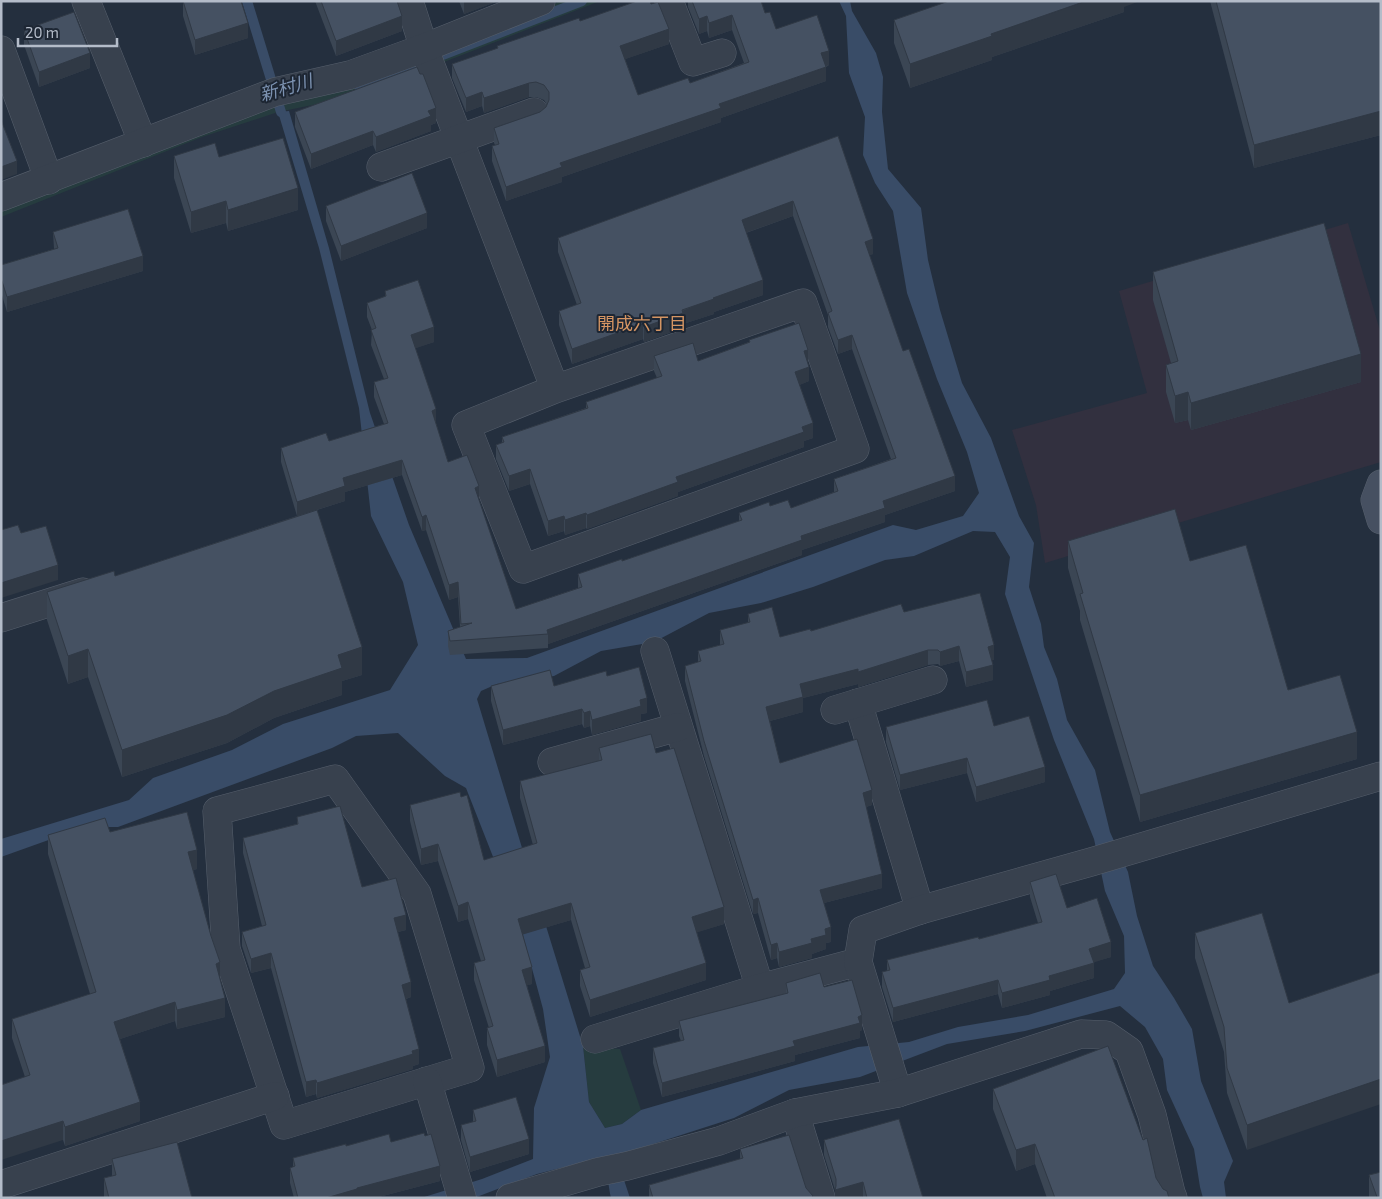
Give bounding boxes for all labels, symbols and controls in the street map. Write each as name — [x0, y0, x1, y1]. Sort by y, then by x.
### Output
scale bar — [18, 15, 116, 47]
text: 20 m — [25, 23, 59, 41]
water label: 新村川 — [257, 68, 317, 105]
district label: 開成六丁目 — [597, 312, 687, 334]

